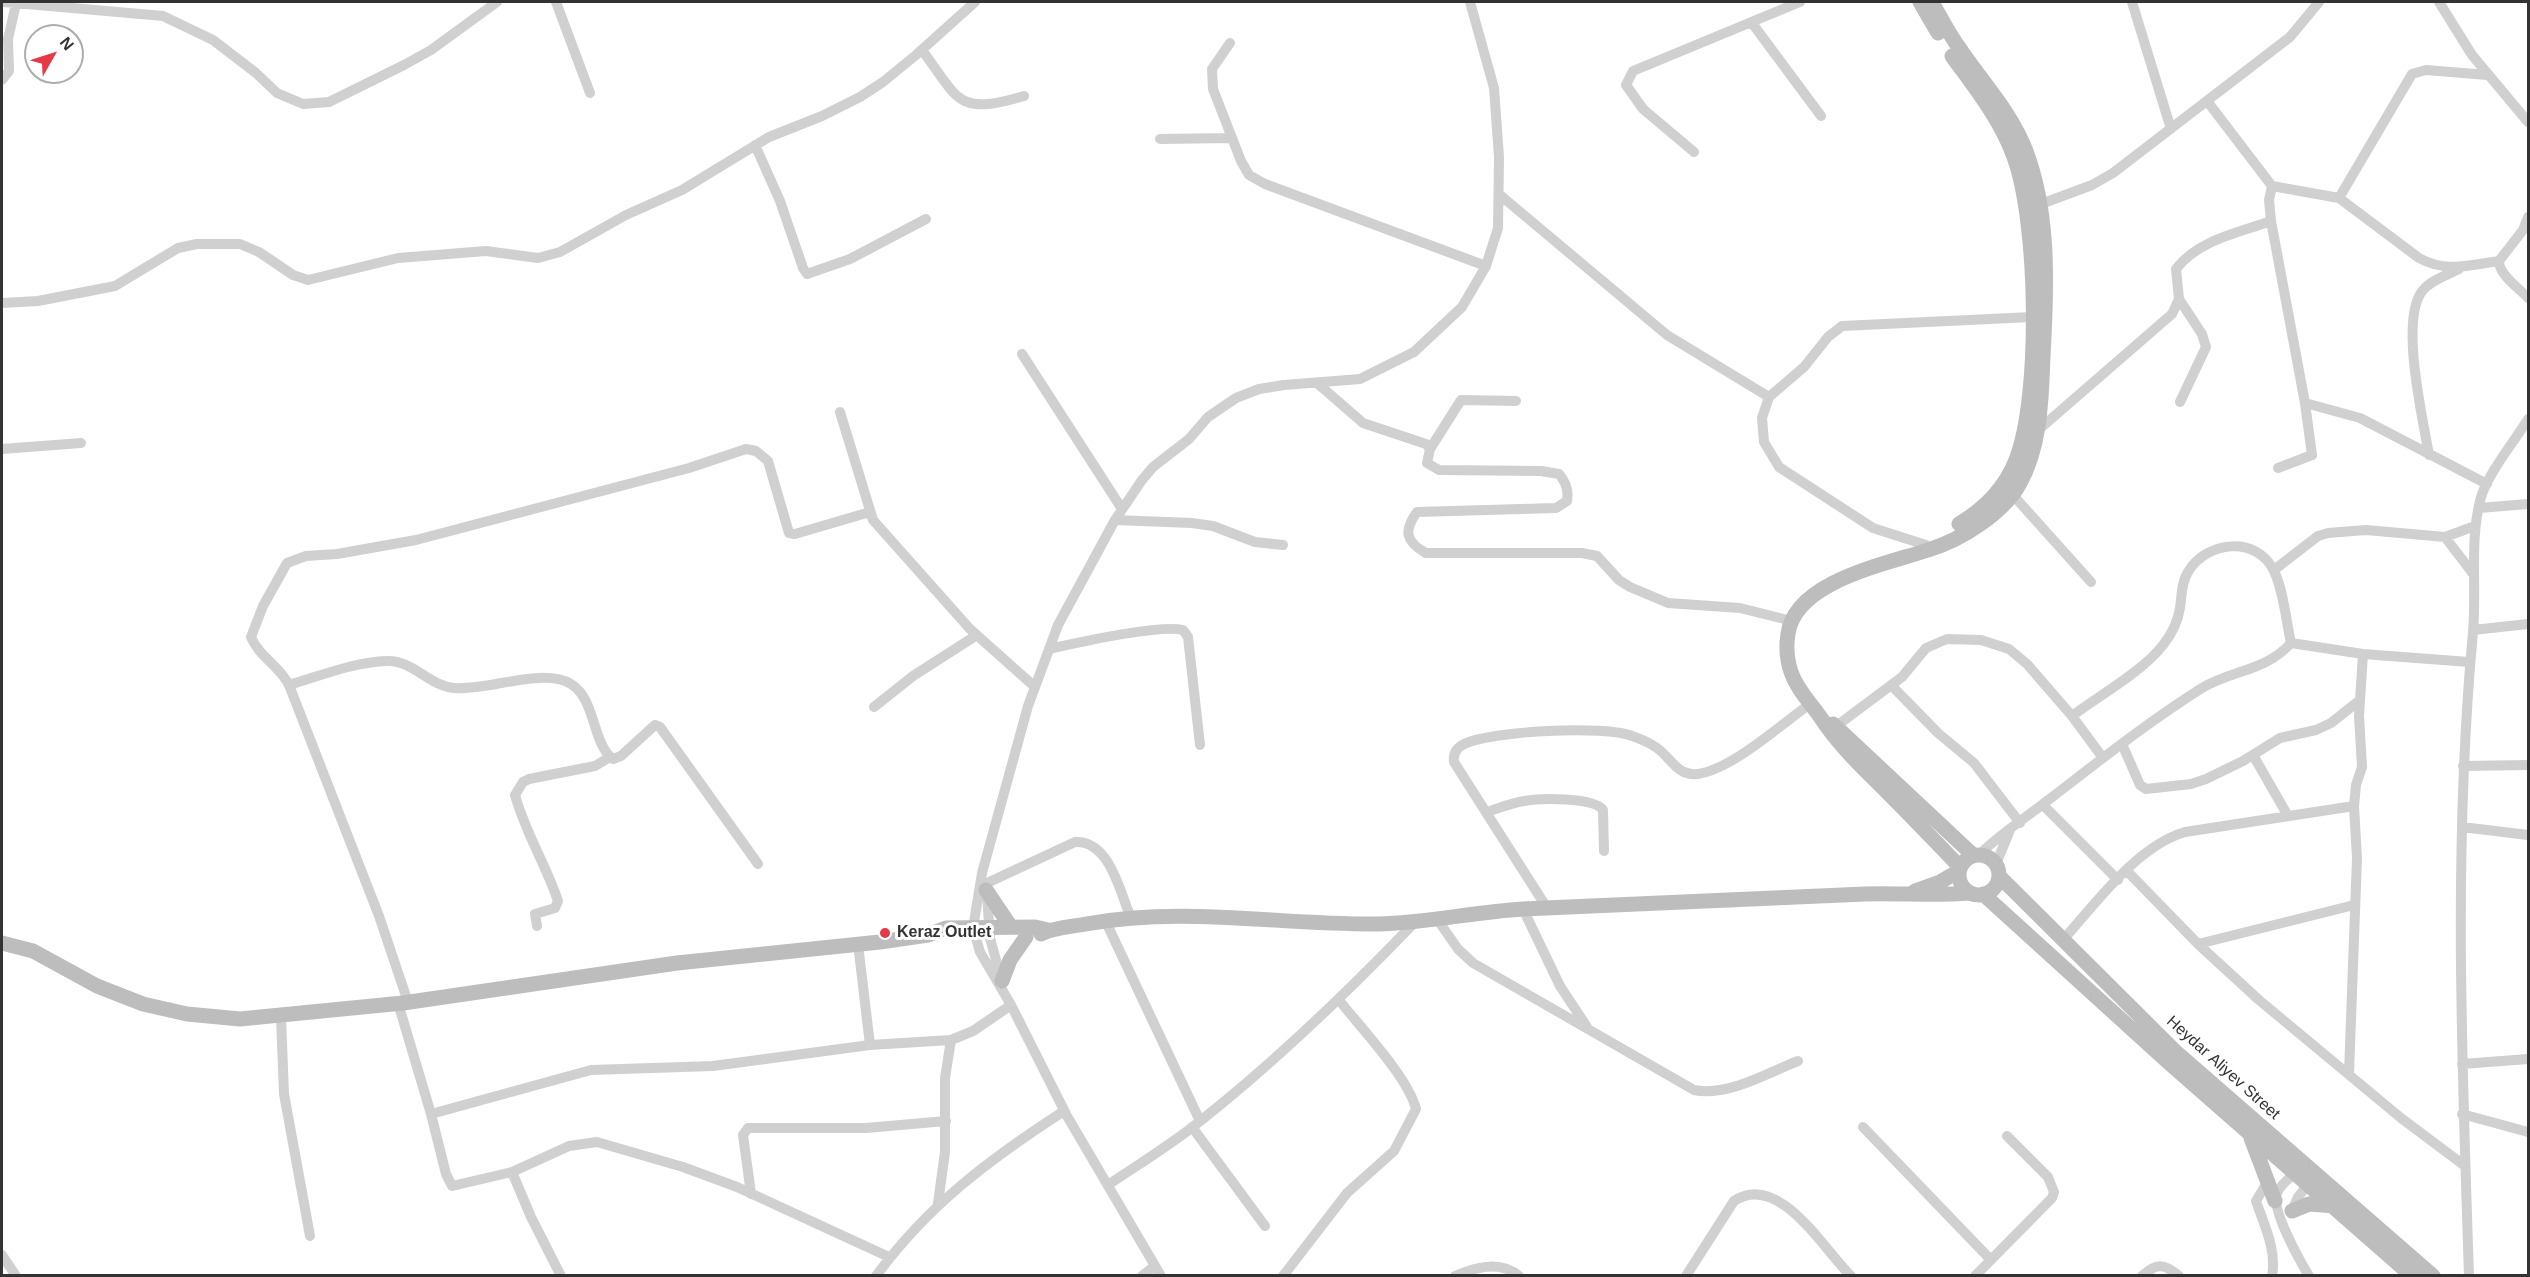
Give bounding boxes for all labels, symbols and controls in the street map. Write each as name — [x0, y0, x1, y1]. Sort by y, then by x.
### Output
north arrow — [24, 24, 84, 84]
text: N — [57, 34, 77, 53]
place label: Keraz Outlet — [897, 923, 991, 943]
marker: Keraz Outlet — [878, 926, 892, 940]
street label: Heydar Aliyev Street — [2162, 1012, 2284, 1124]

